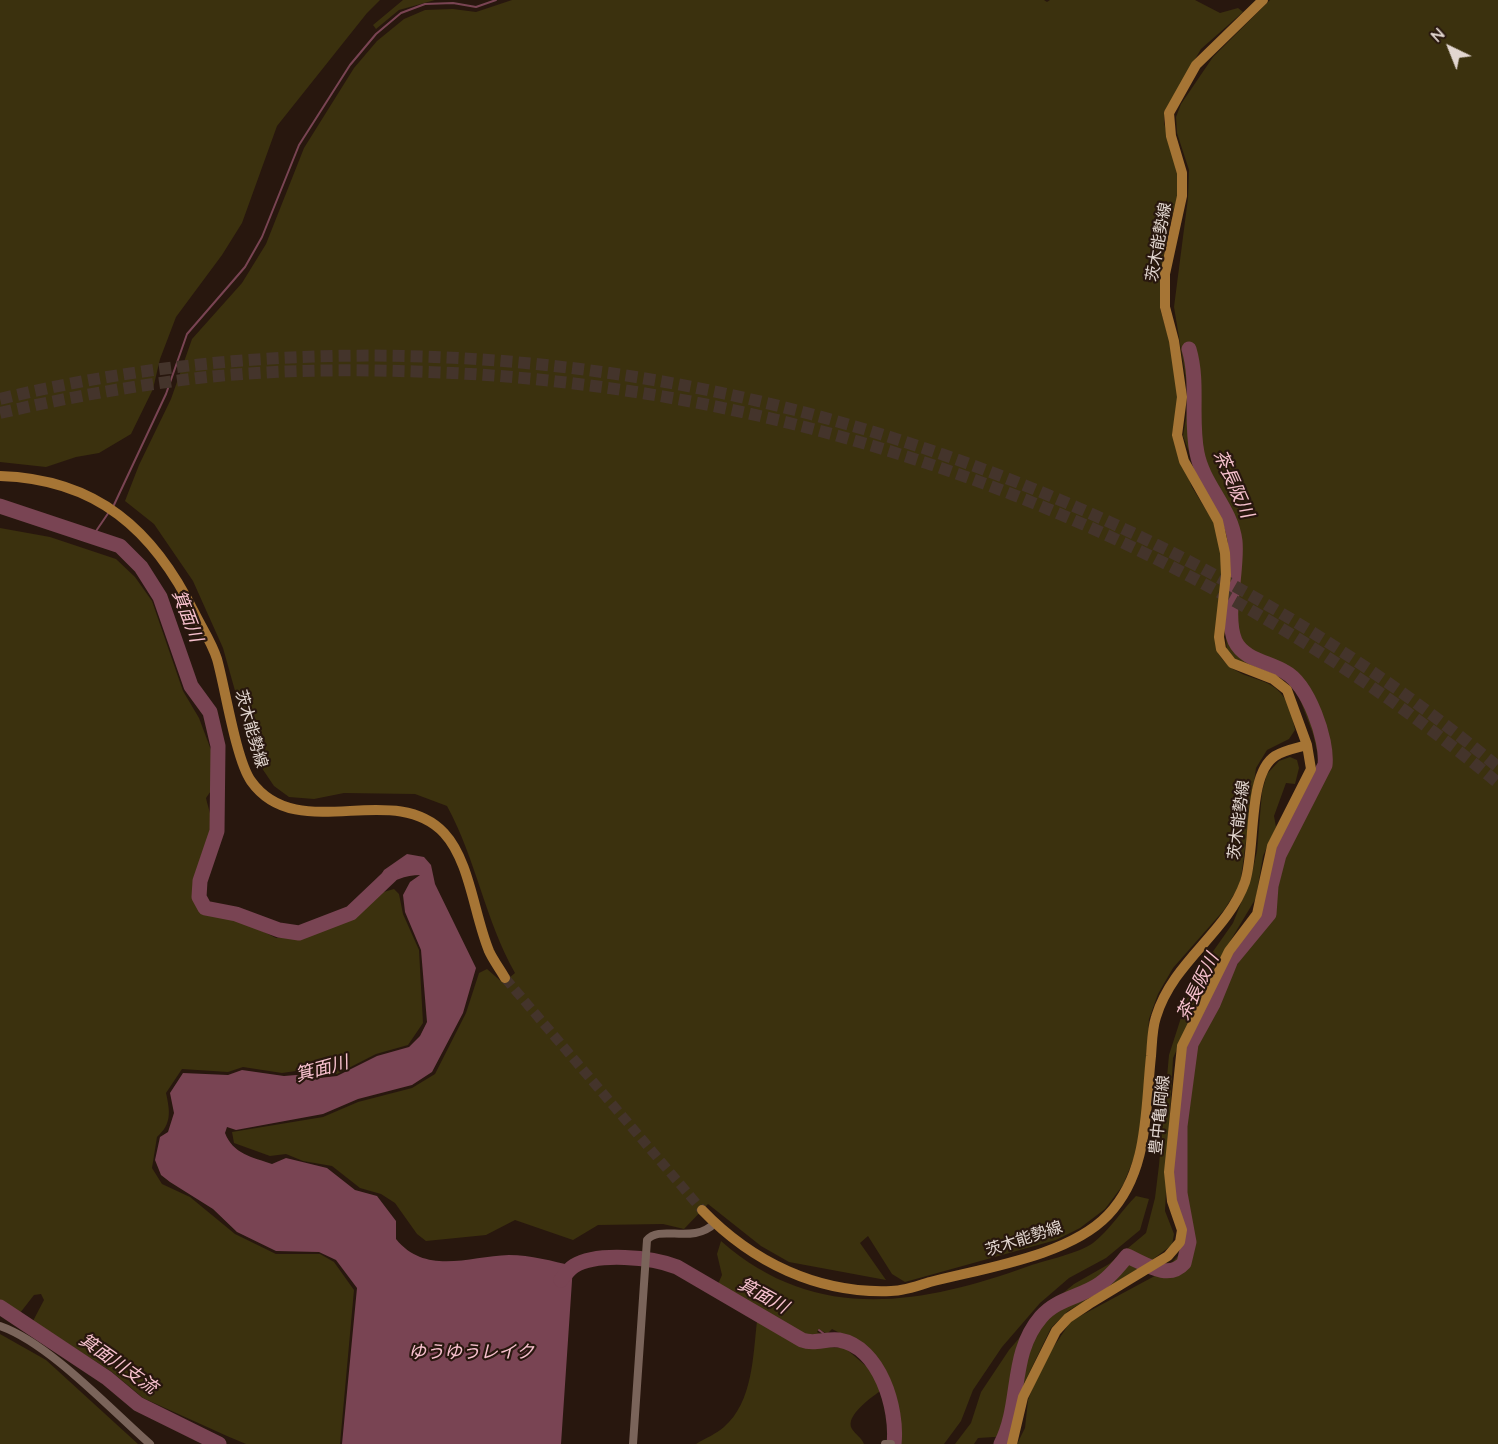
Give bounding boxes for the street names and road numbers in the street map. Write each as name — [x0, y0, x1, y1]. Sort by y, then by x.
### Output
street label: 茨木能勢線 — [1143, 201, 1175, 283]
street label: 茨木能勢線 — [231, 688, 271, 770]
street label: 茨木能勢線 — [1225, 779, 1253, 861]
street label: 豊中亀岡線 — [1146, 1074, 1174, 1156]
street label: 茨木能勢線 — [983, 1218, 1065, 1260]

